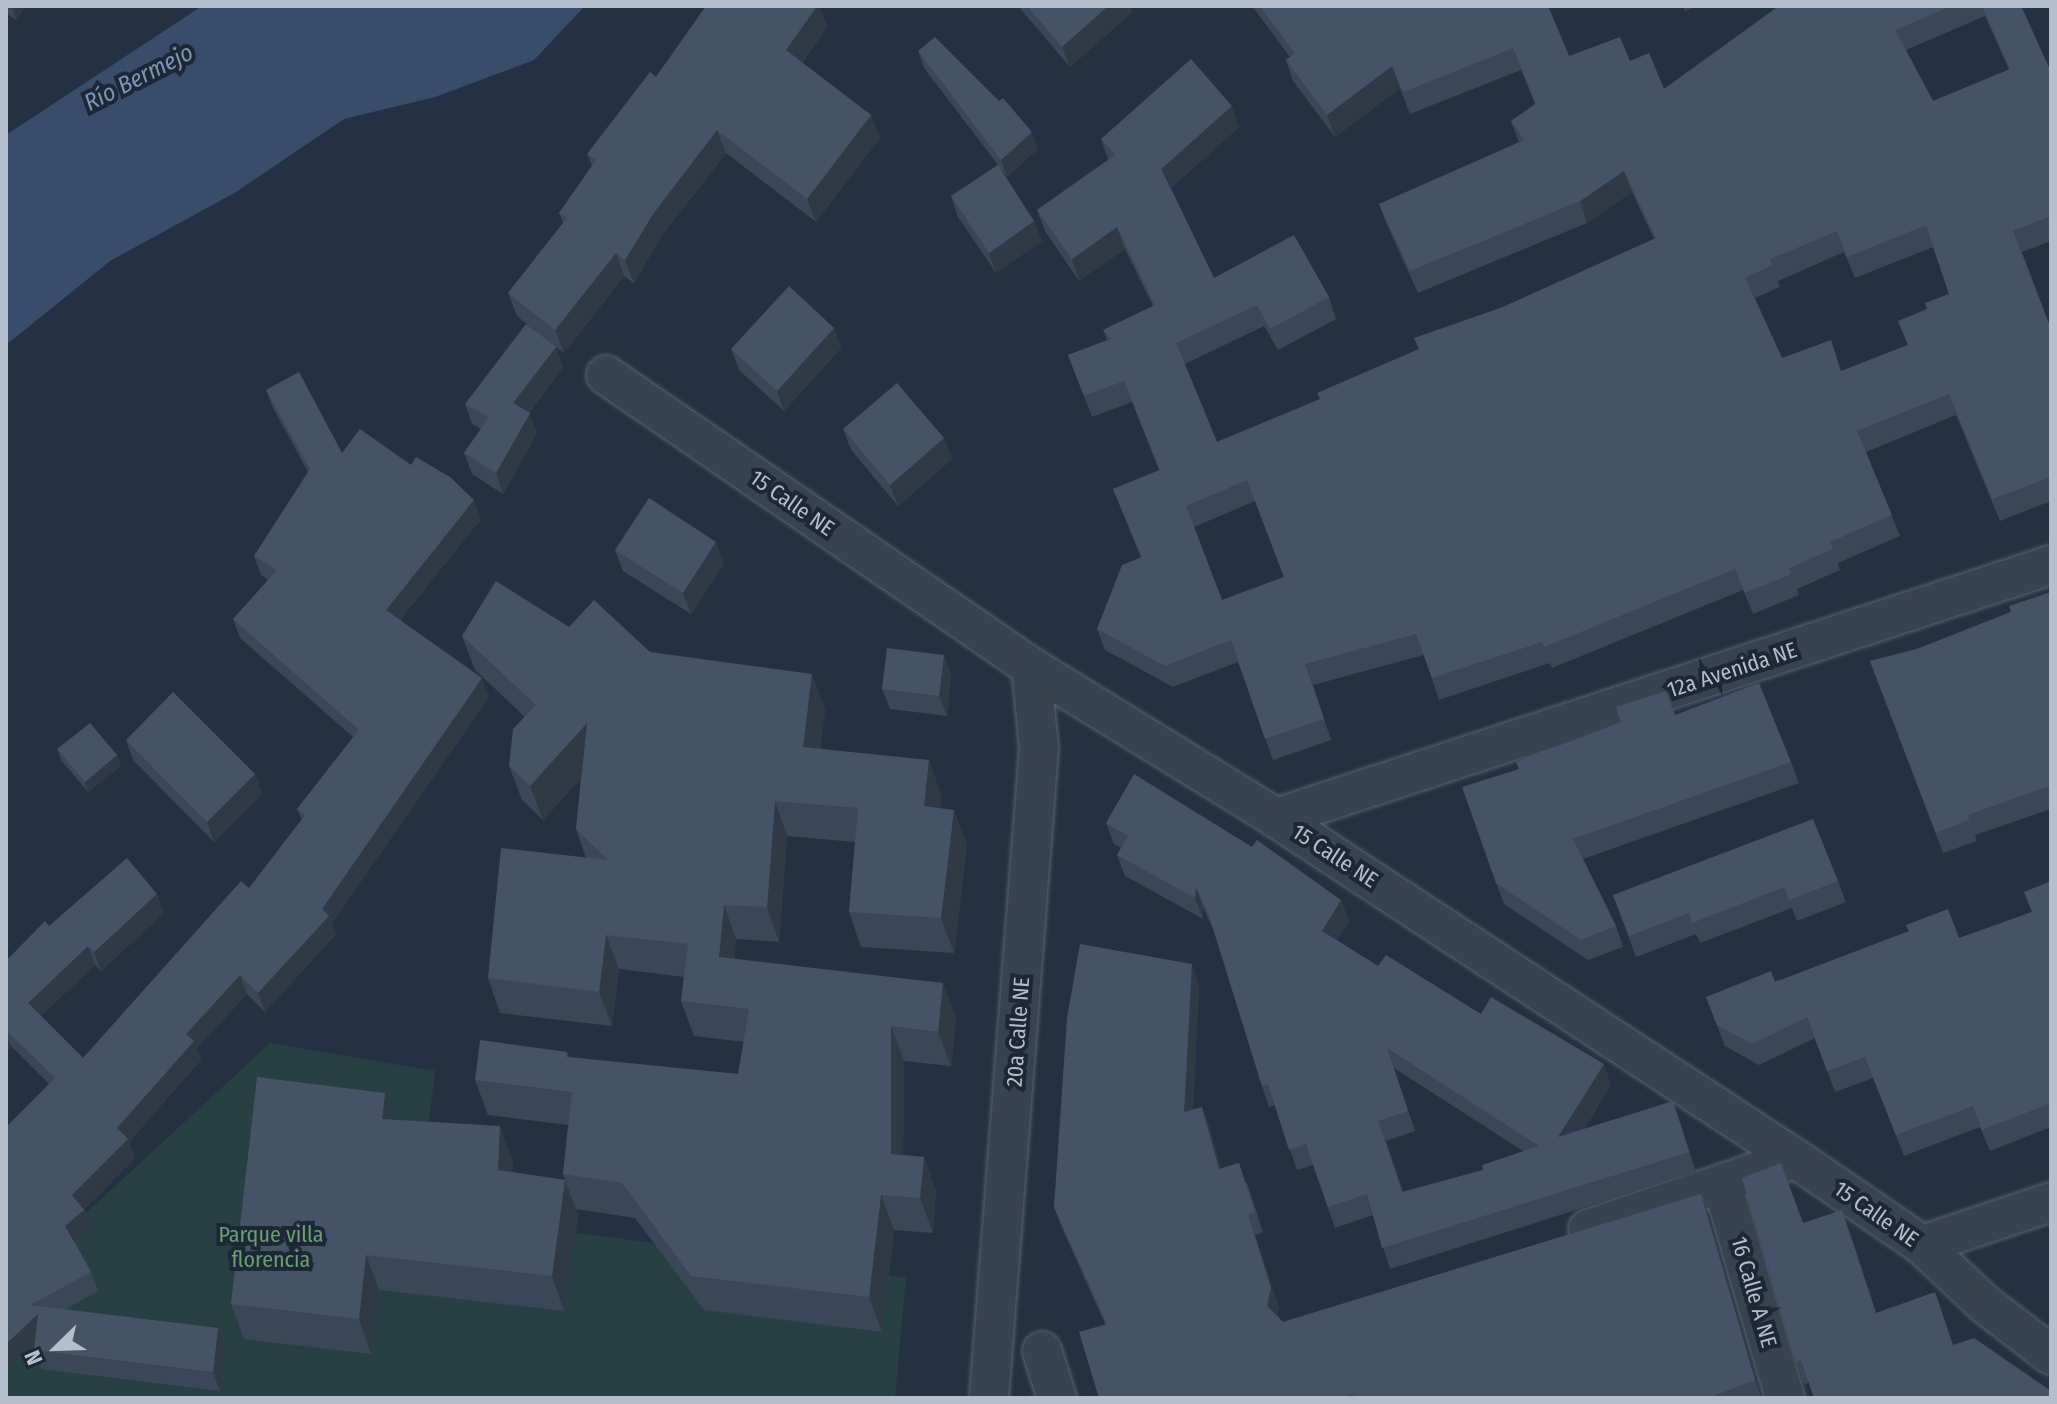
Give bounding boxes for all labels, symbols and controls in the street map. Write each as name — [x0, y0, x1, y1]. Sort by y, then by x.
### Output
water label: Río Bermejo — [80, 38, 198, 118]
street label: 15 Calle NE — [745, 464, 839, 542]
street label: 12a Avenida NE — [1664, 637, 1800, 703]
street label: 15 Calle NE — [1287, 819, 1383, 893]
street label: 20a Calle NE — [1001, 976, 1035, 1088]
street label: 15 Calle NE — [1829, 1175, 1923, 1253]
park label: Parque villa florencia — [218, 1221, 324, 1272]
street label: 16 Calle A NE — [1726, 1234, 1782, 1350]
north arrow — [16, 1308, 96, 1388]
text: N — [18, 1346, 48, 1369]

